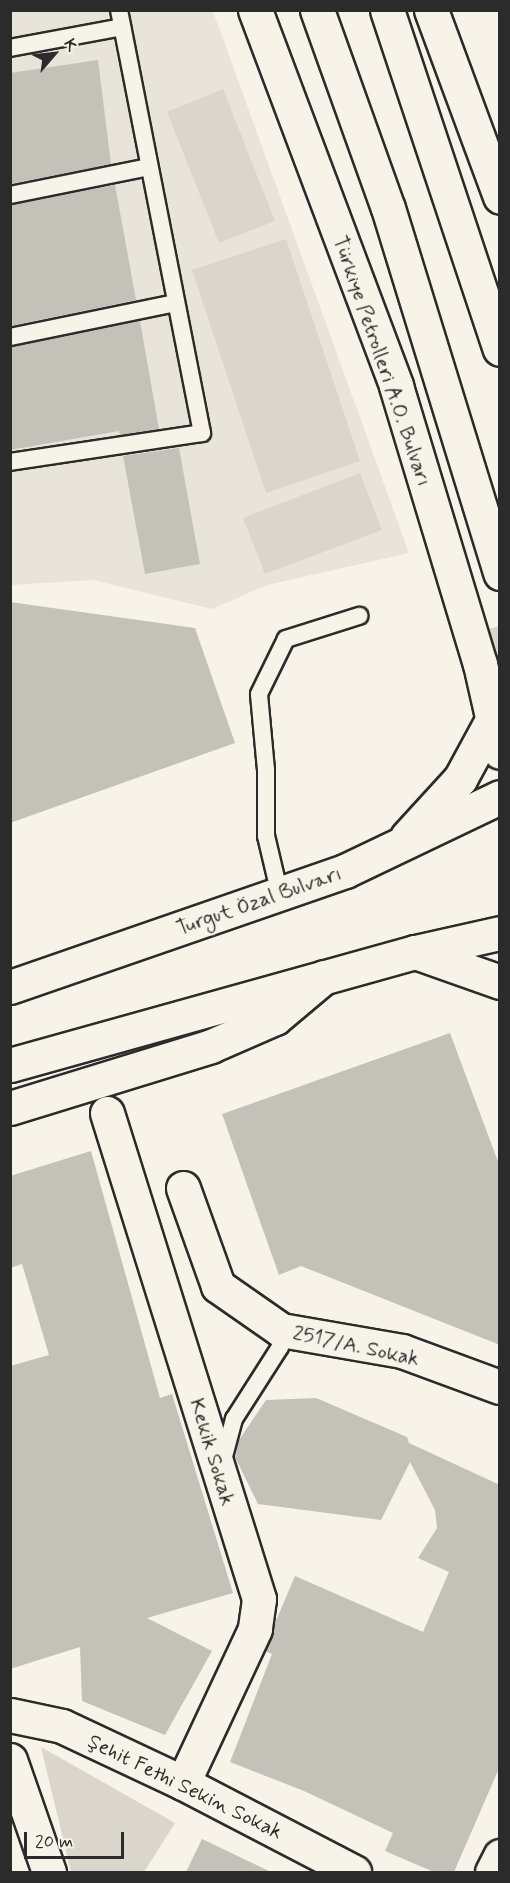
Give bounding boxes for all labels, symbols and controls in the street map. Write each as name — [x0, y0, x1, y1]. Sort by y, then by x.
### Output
north arrow — [24, 24, 84, 84]
text: K — [58, 35, 82, 55]
street label: Türkiye Petrolleri A.O. Bulvarı — [327, 233, 437, 489]
street label: Turgut Özal Bulvarı — [175, 861, 343, 941]
street label: 2517/A. Sokak — [291, 1320, 421, 1372]
street label: Kekik Sokak — [184, 1395, 240, 1509]
street label: Şehit Fethi Sekin Sokak — [83, 1729, 287, 1845]
scale bar — [27, 1820, 128, 1858]
text: 20 m — [35, 1830, 73, 1854]

